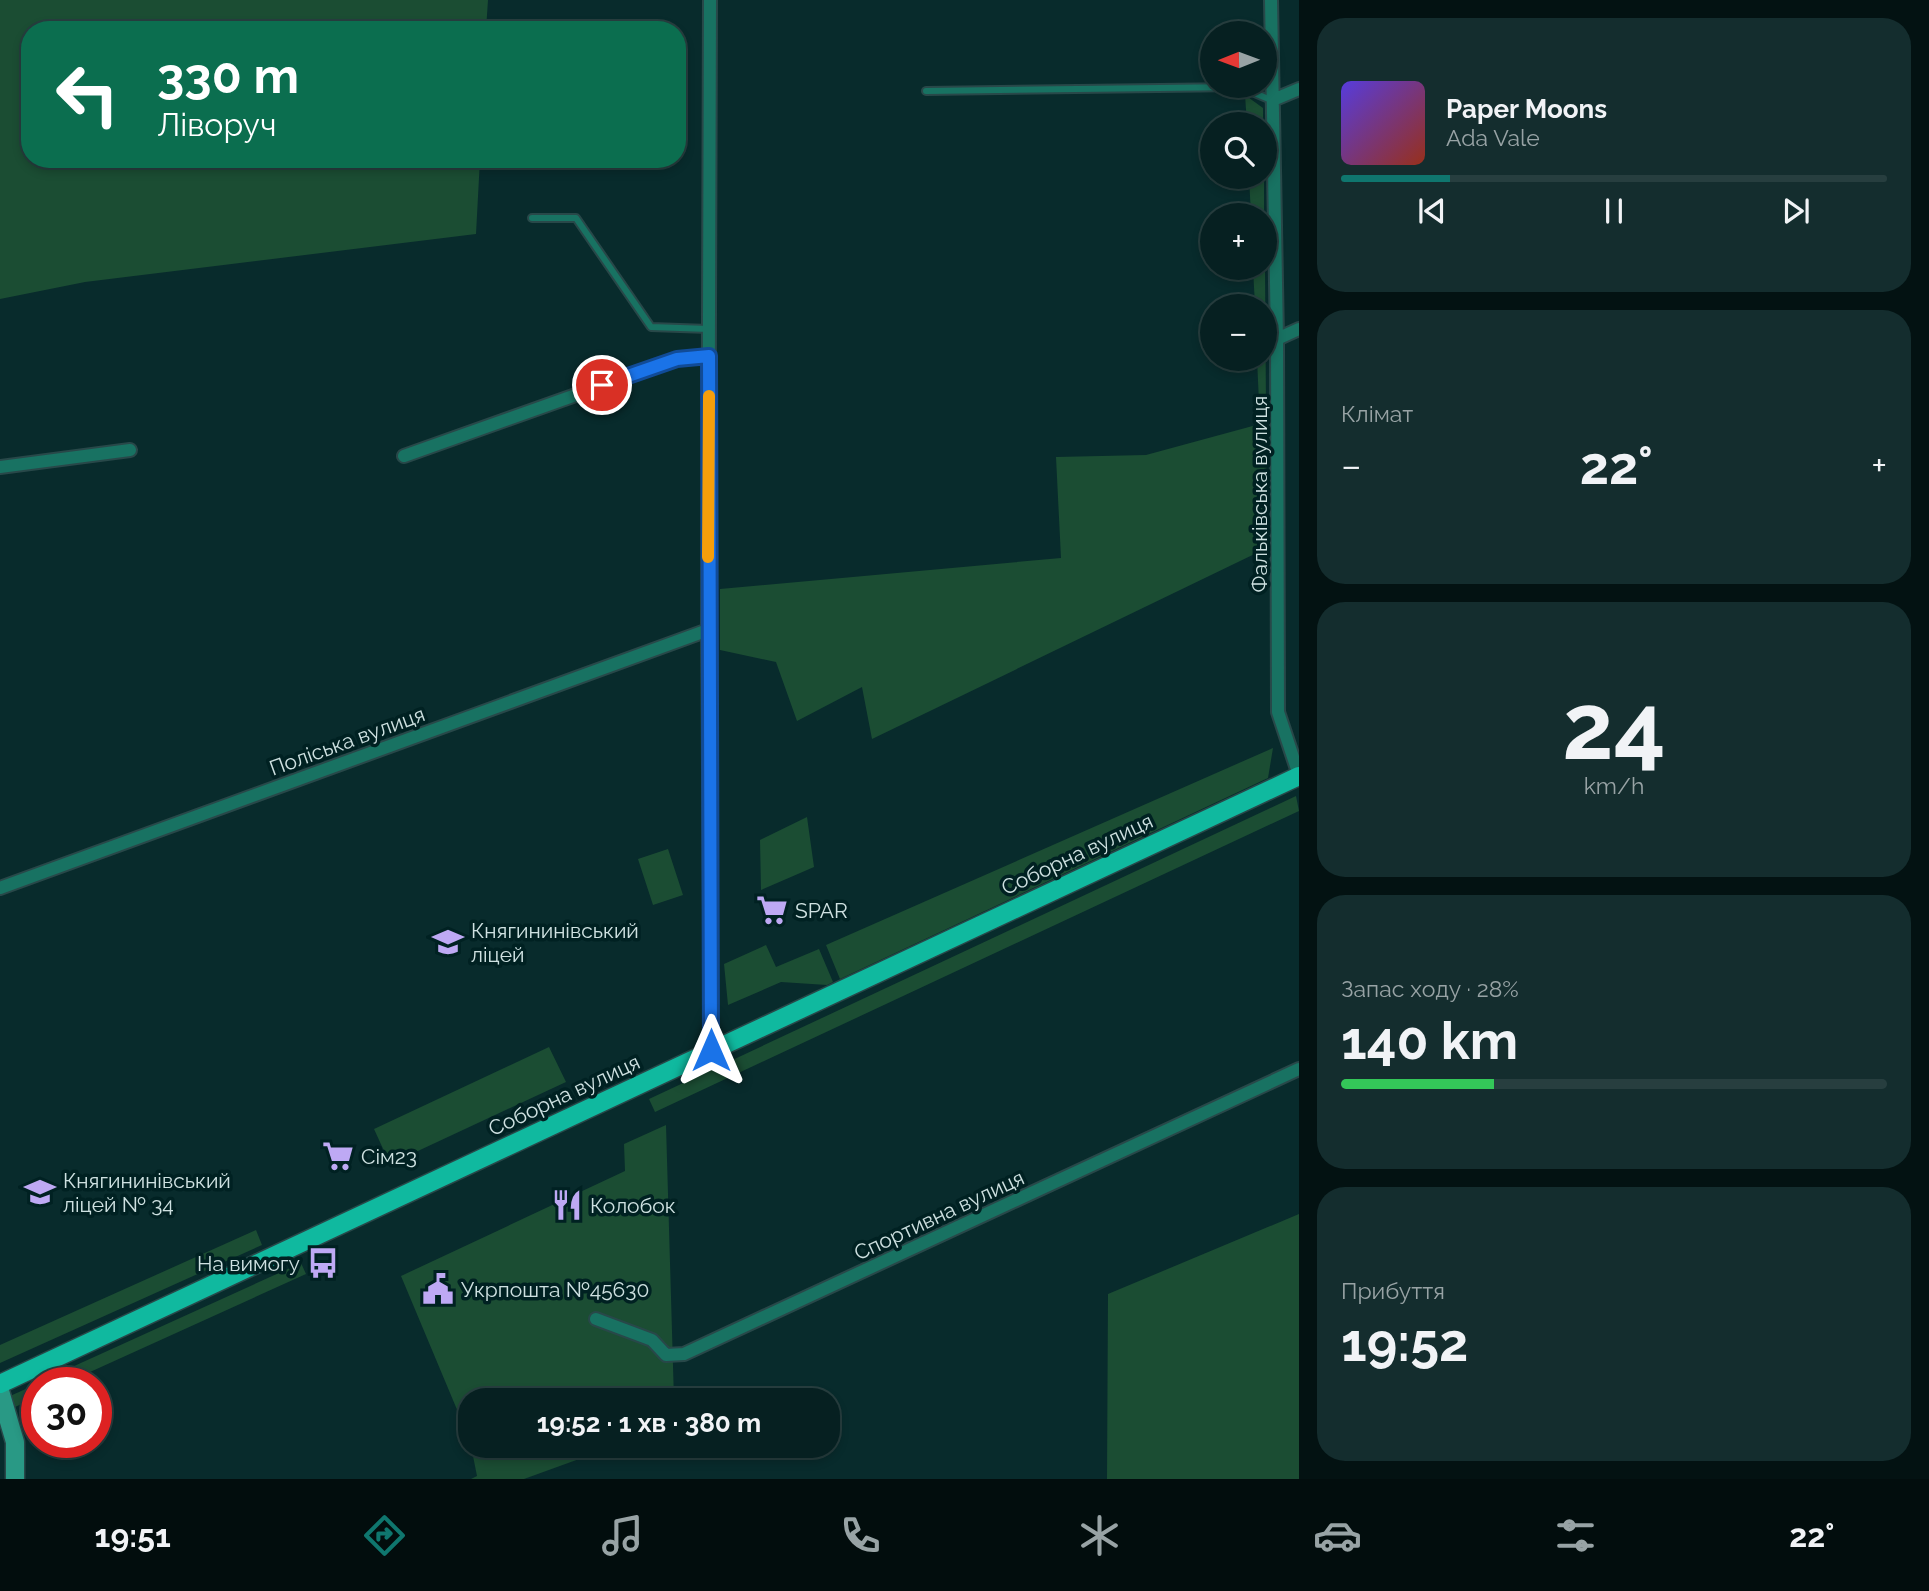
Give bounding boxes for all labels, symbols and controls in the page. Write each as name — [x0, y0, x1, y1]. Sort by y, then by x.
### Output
north arrow — [1200, 21, 1278, 98]
map controls — [1200, 21, 1277, 371]
text: 330 m — [157, 47, 299, 104]
icon: left — [42, 49, 133, 140]
text: Paper Moons — [1446, 94, 1607, 124]
text: Ліворуч — [157, 106, 276, 143]
button: search — [1200, 112, 1277, 189]
text: Ada Vale — [1446, 124, 1540, 151]
icon: previous — [1413, 192, 1451, 230]
icon: pause — [1595, 192, 1633, 230]
icon: next — [1777, 192, 1815, 230]
button: + — [1200, 203, 1277, 280]
button: − — [1200, 294, 1277, 371]
pin — [572, 355, 632, 415]
icon: arrive — [583, 366, 621, 404]
street label: Фальківська вулиця — [1247, 396, 1272, 592]
text: Клімат — [1341, 400, 1413, 427]
text: 22° — [1580, 435, 1653, 496]
text: − — [1341, 443, 1361, 488]
text: + — [1871, 443, 1887, 488]
text: 24 — [1562, 673, 1666, 780]
street label: Поліська вулиця — [266, 701, 428, 781]
text: km/h — [1584, 772, 1644, 799]
street label: Соборна вулиця — [997, 808, 1157, 900]
supermarket icon: SPAR — [755, 893, 789, 927]
place label: SPAR — [795, 898, 848, 923]
place label: Княгининівський ліцей — [471, 918, 639, 967]
school or university icon: Княгининівський ліцей — [431, 925, 465, 959]
text: Запас ходу · 28% — [1341, 975, 1519, 1002]
text: 140 km — [1341, 1010, 1518, 1071]
position arrow — [674, 1013, 748, 1087]
street label: Соборна вулиця — [484, 1049, 644, 1141]
supermarket icon: Сім23 — [321, 1139, 355, 1173]
place label: Сім23 — [361, 1144, 417, 1169]
street label: Спортивна вулиця — [850, 1165, 1028, 1265]
place label: Княгининівський ліцей № 34 — [63, 1168, 231, 1217]
school or university icon: Княгининівський ліцей № 34 — [23, 1175, 57, 1209]
restaurant icon: Колобок — [550, 1188, 584, 1222]
place label: Колобок — [590, 1193, 676, 1218]
bus stop icon: На вимогу — [306, 1246, 340, 1280]
place label: На вимогу — [197, 1251, 300, 1276]
public building icon: Укрпошта №45630 — [421, 1272, 455, 1306]
place label: Укрпошта №45630 — [461, 1277, 649, 1302]
text: Прибуття — [1341, 1277, 1445, 1304]
text: 19:52 — [1341, 1312, 1468, 1373]
speed limit sign: 30 — [21, 1367, 112, 1458]
text: 19:52 · 1 хв · 380 m — [537, 1408, 761, 1438]
icon: directions — [360, 1511, 409, 1560]
icon: music — [598, 1511, 647, 1560]
icon: phone — [836, 1511, 885, 1560]
icon: climate — [1075, 1511, 1124, 1560]
icon: car — [1313, 1511, 1362, 1560]
icon: filters — [1551, 1511, 1600, 1560]
text: 19:51 — [95, 1517, 171, 1554]
text: 22° — [1789, 1517, 1834, 1554]

